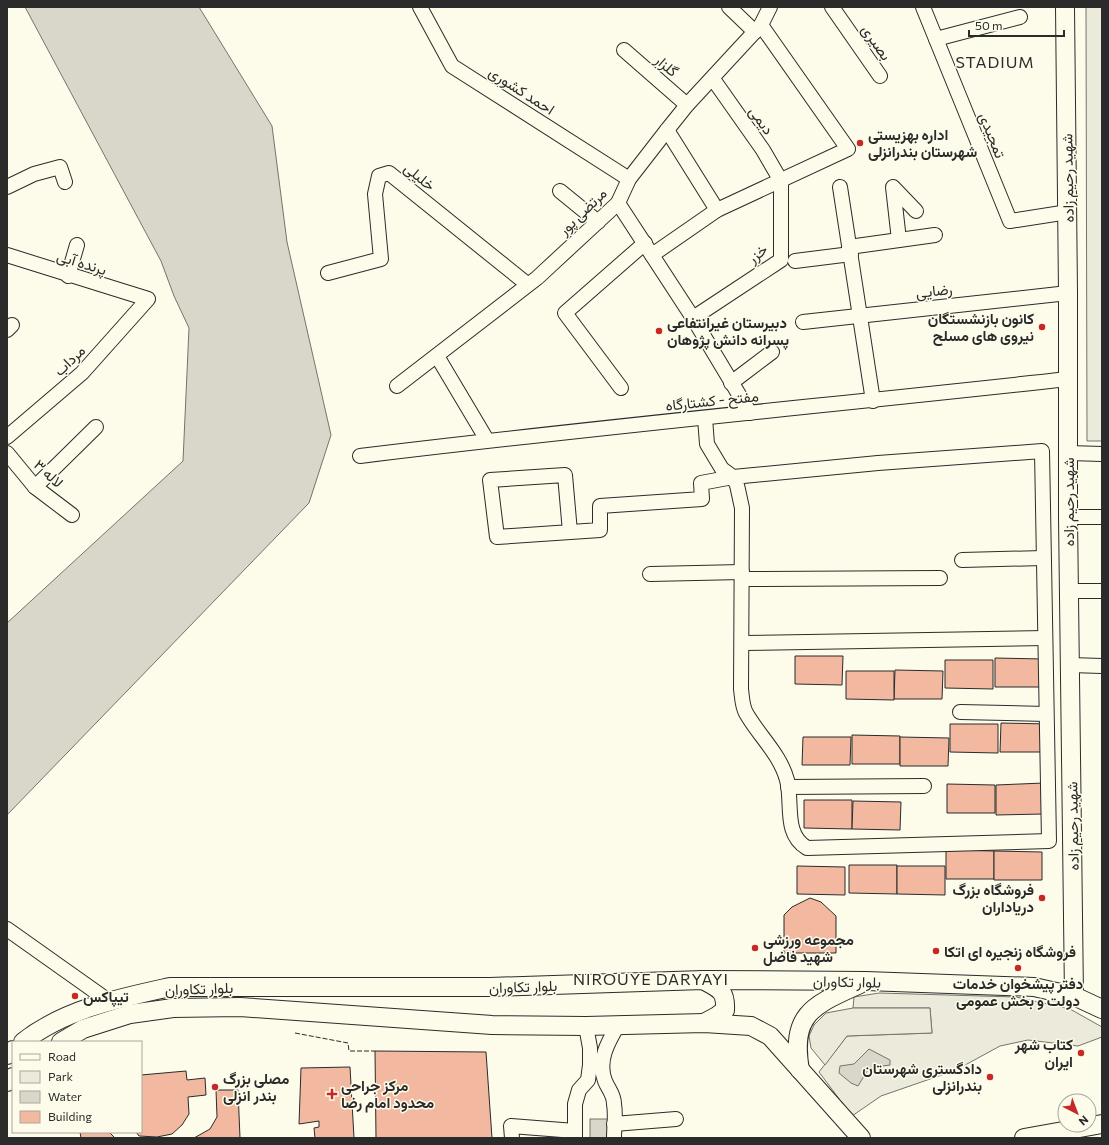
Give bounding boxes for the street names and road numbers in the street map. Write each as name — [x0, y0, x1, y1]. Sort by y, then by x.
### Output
street label: بصیری — [857, 21, 896, 65]
street label: گلزار — [650, 49, 683, 81]
street label: احمد کشوری — [485, 62, 558, 120]
street label: دیمی — [744, 102, 778, 139]
street label: تمجیدی — [974, 110, 1010, 161]
street label: شهید رحیم زاده — [1057, 133, 1079, 223]
street label: خلیلی — [400, 158, 439, 195]
street label: مرتضی پور — [553, 184, 611, 241]
street label: خزر — [742, 239, 771, 268]
street label: پرنده آبی — [54, 246, 109, 280]
street label: رضایی — [915, 279, 954, 303]
street label: مرداب — [50, 341, 89, 380]
street label: مفتح - کشتارگاه — [665, 386, 760, 417]
street label: لاله ۳ — [31, 455, 67, 491]
street label: شهید رحیم زاده — [1059, 457, 1079, 547]
street label: شهید رحیم زاده — [1062, 781, 1084, 871]
street label: بلوار تکاوران — [813, 971, 881, 992]
street label: بلوار تکاوران — [489, 976, 557, 997]
street label: بلوار تکاوران — [165, 978, 233, 999]

